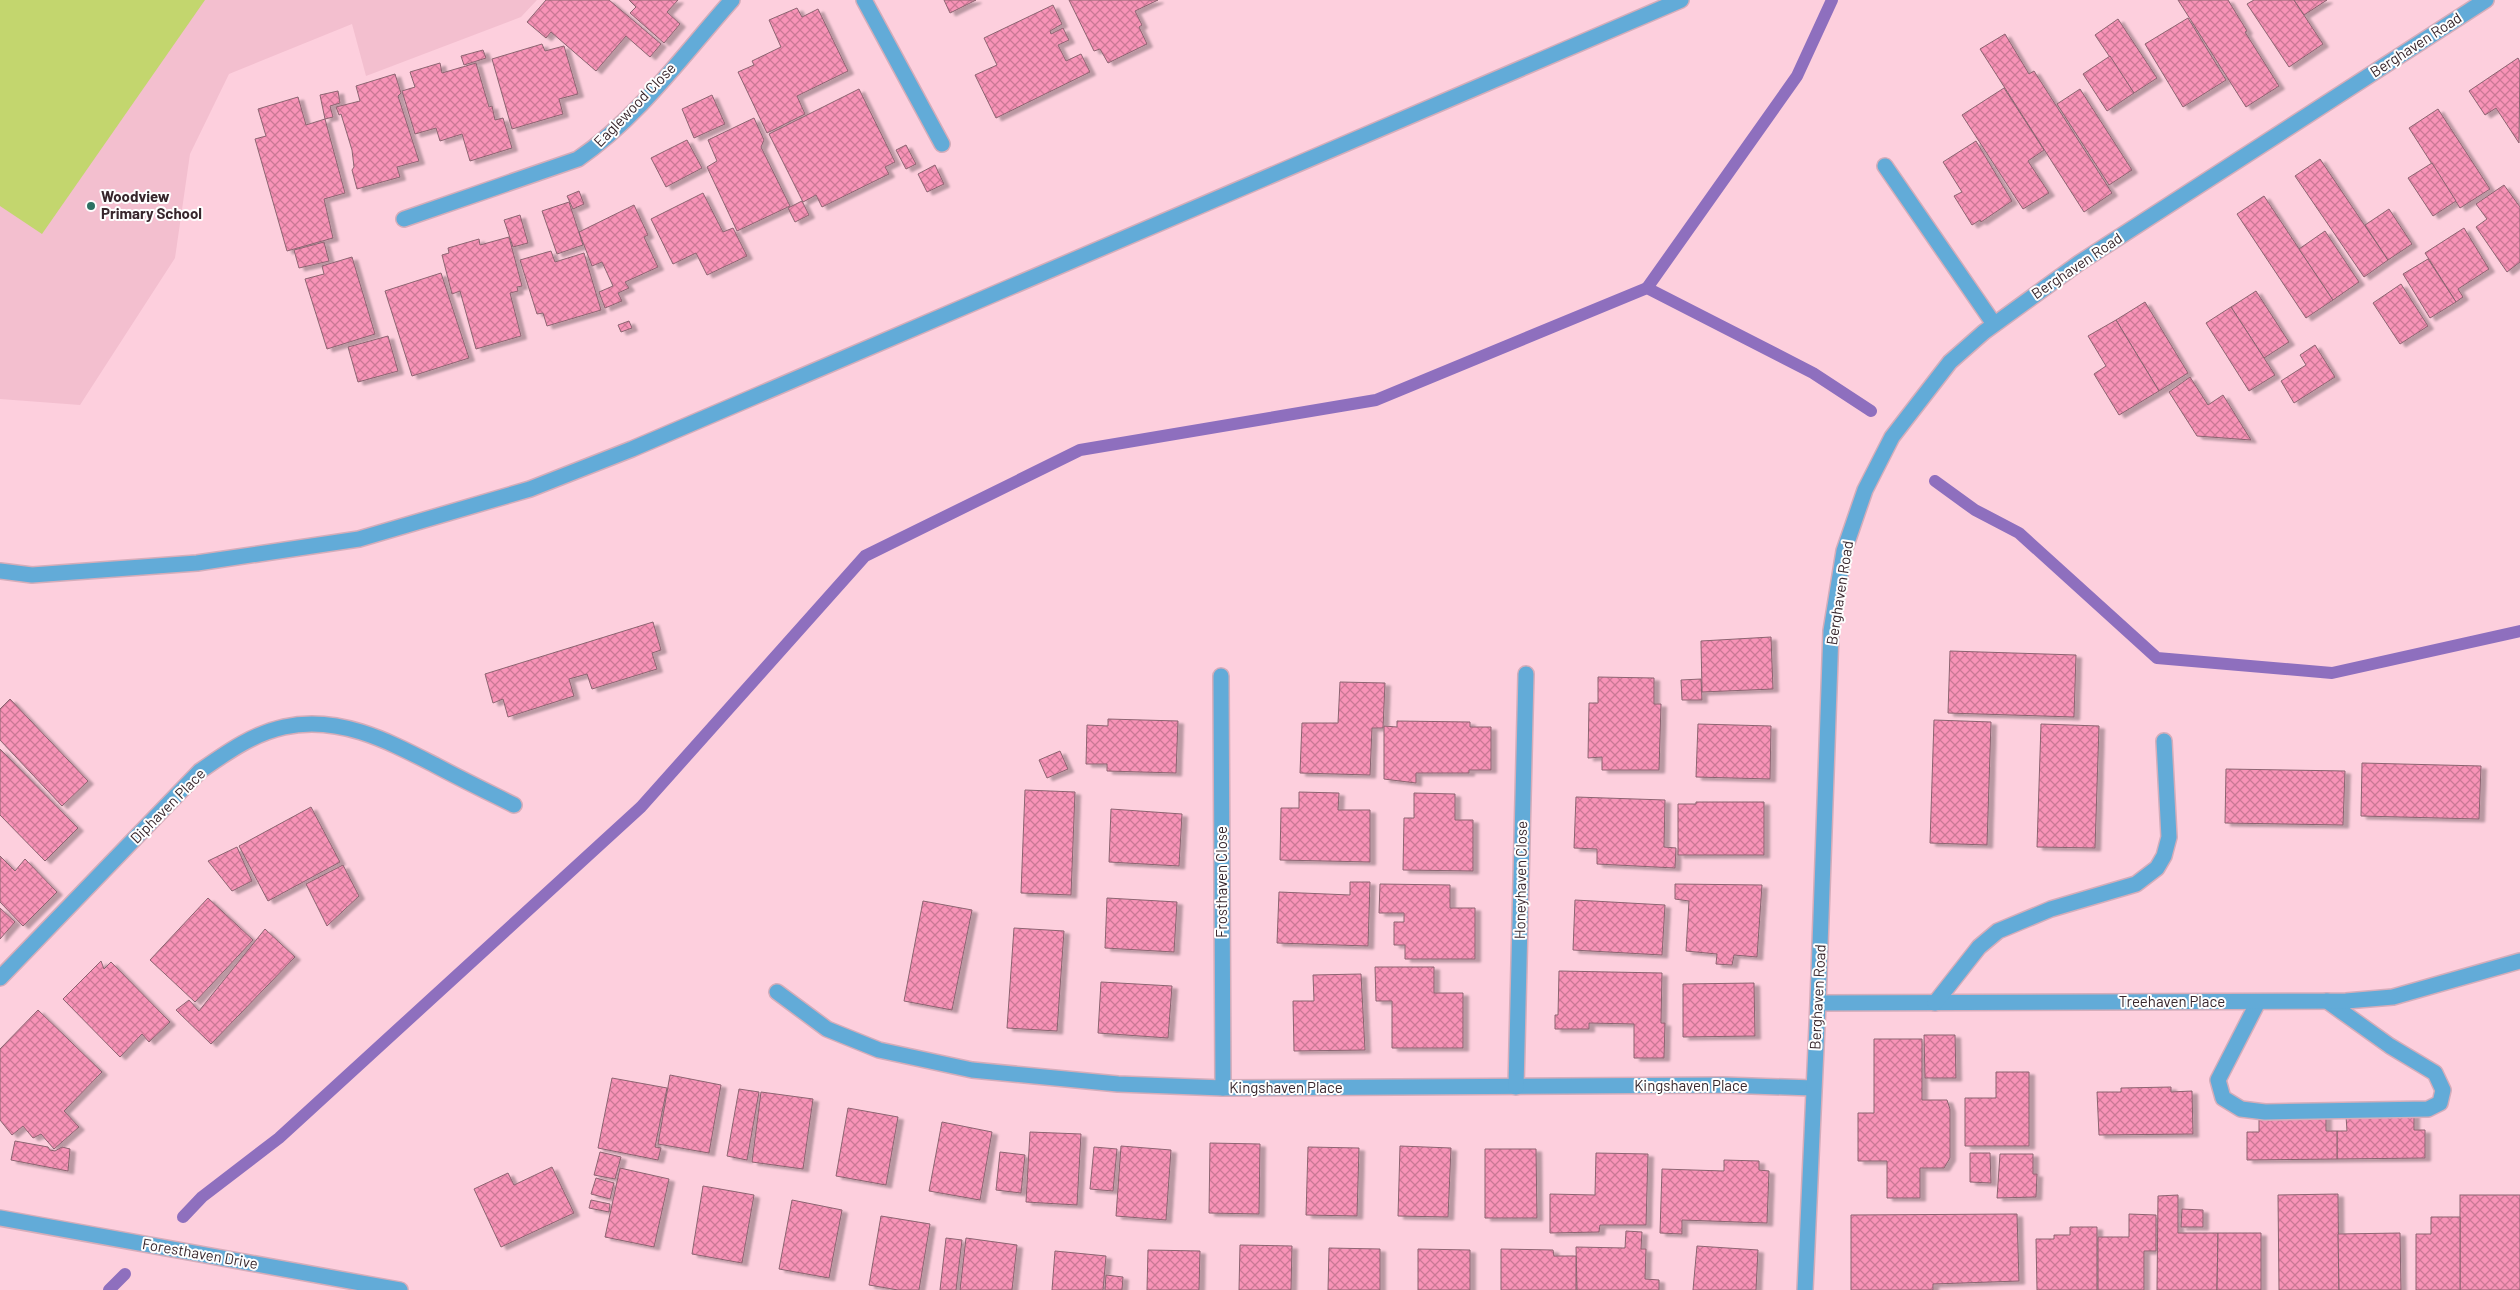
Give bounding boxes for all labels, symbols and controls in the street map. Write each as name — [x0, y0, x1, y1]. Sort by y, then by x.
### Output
street label: Berghaven Road — [2366, 8, 2465, 80]
street label: Eaglewood Close — [590, 58, 679, 150]
place label: Woodview Primary School — [101, 187, 202, 222]
marker: Woodview Primary School — [85, 200, 97, 212]
street label: Berghaven Road — [2028, 228, 2125, 302]
street label: Berghaven Road — [1822, 539, 1856, 646]
street label: Diphaven Place — [126, 764, 209, 847]
street label: Honeyhaven Close — [1510, 821, 1530, 939]
street label: Frosthaven Close — [1212, 826, 1230, 938]
street label: Berghaven Road — [1805, 944, 1829, 1050]
street label: Treehaven Place — [2119, 992, 2225, 1010]
street label: Kingshaven Place — [1634, 1076, 1748, 1094]
street label: Kingshaven Place — [1229, 1078, 1343, 1096]
street label: Foresthaven Drive — [141, 1234, 259, 1272]

